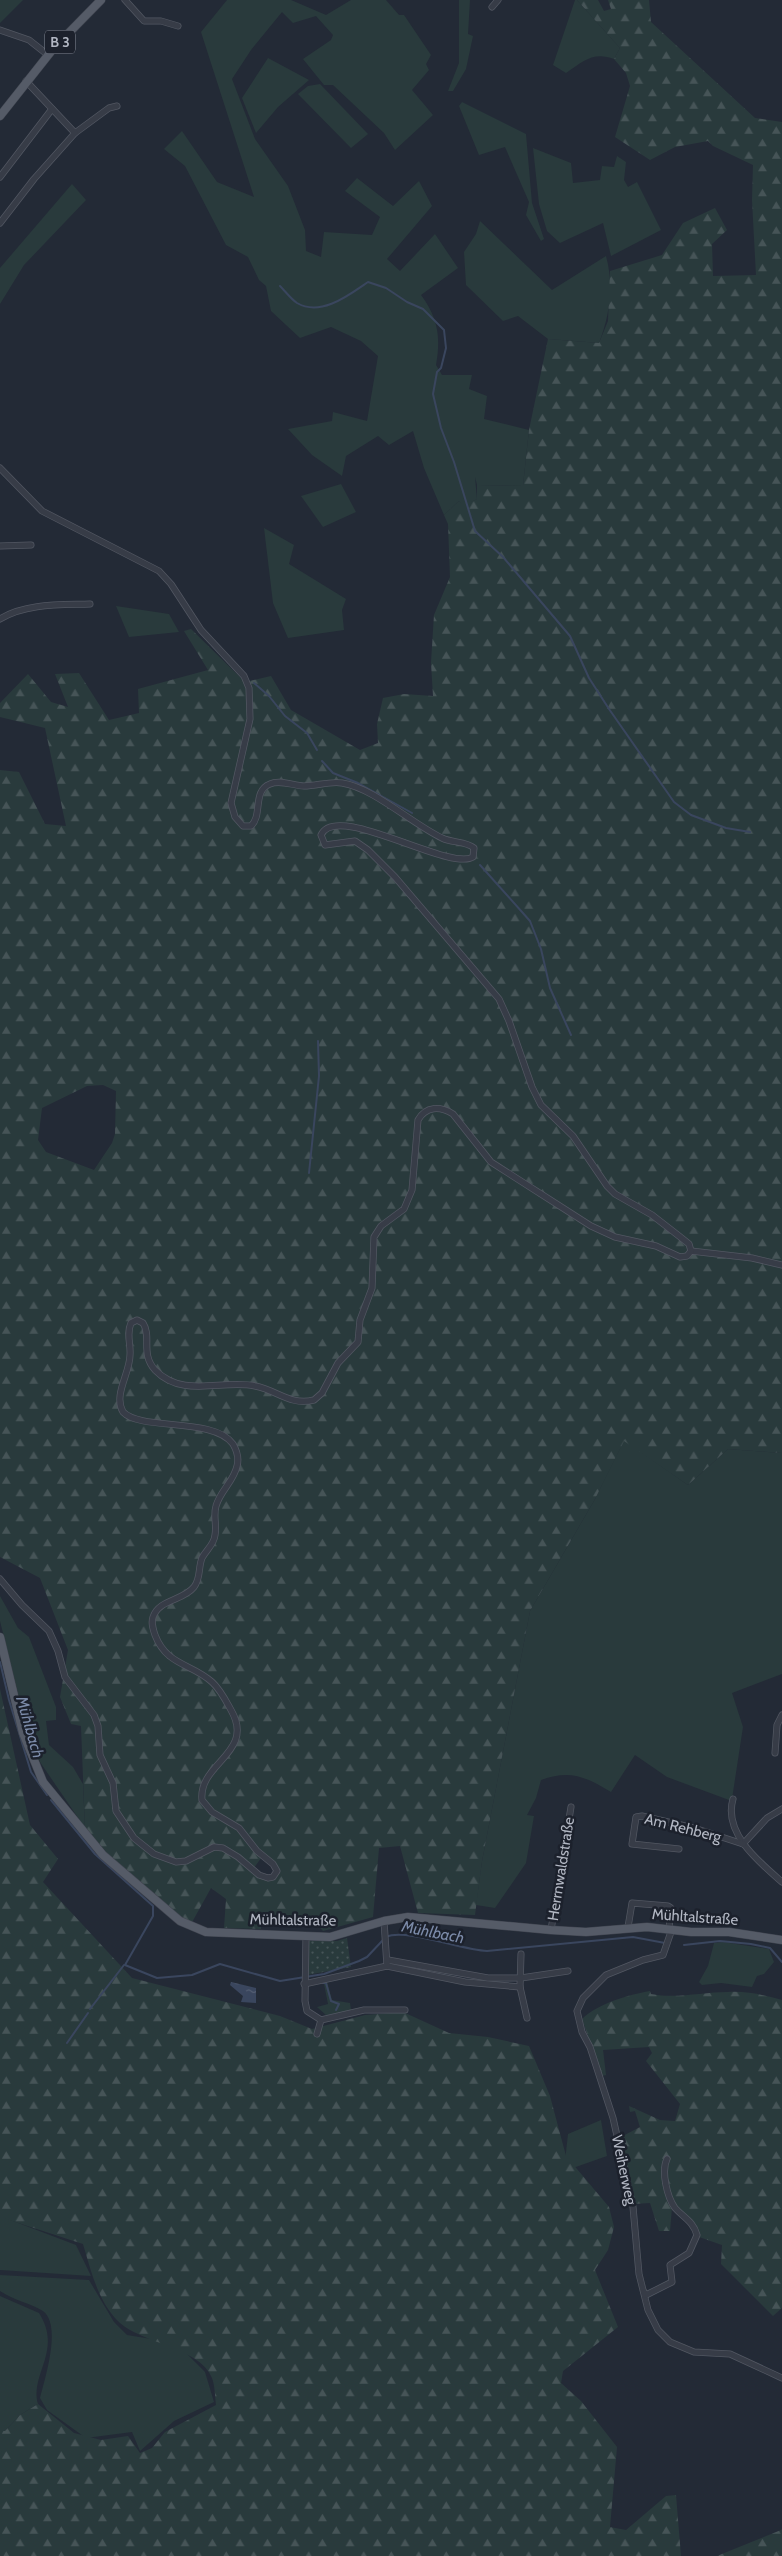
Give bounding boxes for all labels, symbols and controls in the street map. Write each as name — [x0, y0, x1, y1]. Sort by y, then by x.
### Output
road number: B 3 — [45, 31, 75, 54]
water label: Mühlbach — [12, 1693, 48, 1760]
street label: Am Rehberg — [643, 1810, 724, 1846]
street label: Herrnwaldstraße — [544, 1815, 578, 1922]
street label: Mühltalstraße — [651, 1905, 739, 1929]
street label: Mühltalstraße — [250, 1910, 337, 1930]
water label: Mühlbach — [399, 1916, 466, 1947]
street label: Weiherweg — [608, 2133, 640, 2207]

